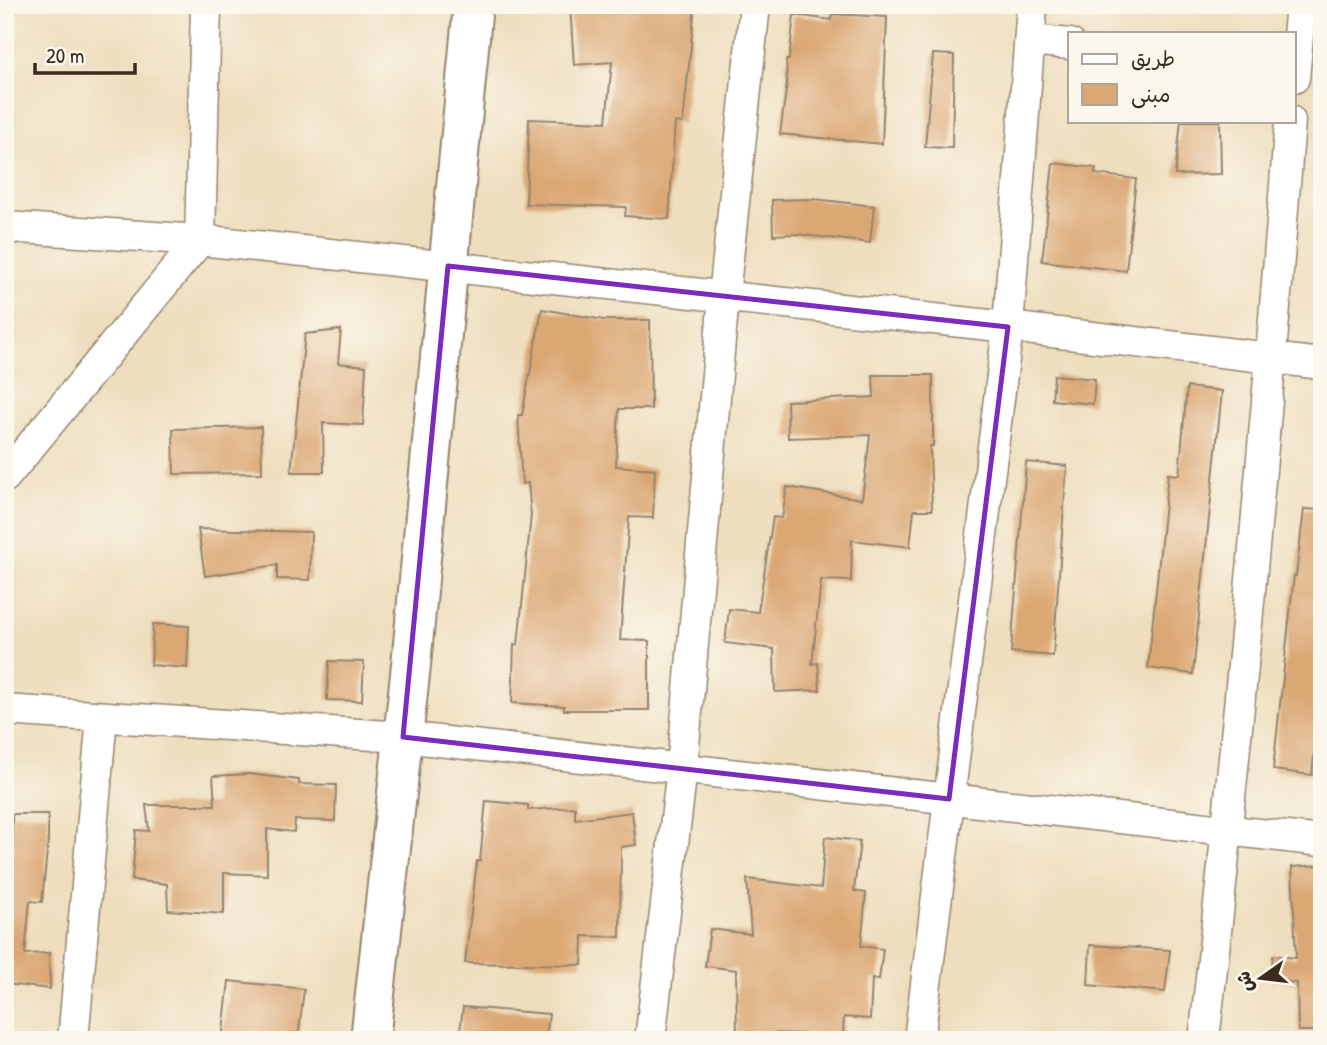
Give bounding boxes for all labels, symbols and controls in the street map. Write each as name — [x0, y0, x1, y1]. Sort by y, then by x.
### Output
scale bar — [35, 32, 135, 76]
legend — [1068, 32, 1296, 122]
text: 20 m — [46, 41, 84, 70]
text: طريق — [1131, 44, 1175, 73]
text: مبنى — [1131, 80, 1170, 109]
north arrow — [1226, 944, 1296, 1014]
text: ش — [1229, 969, 1260, 995]

